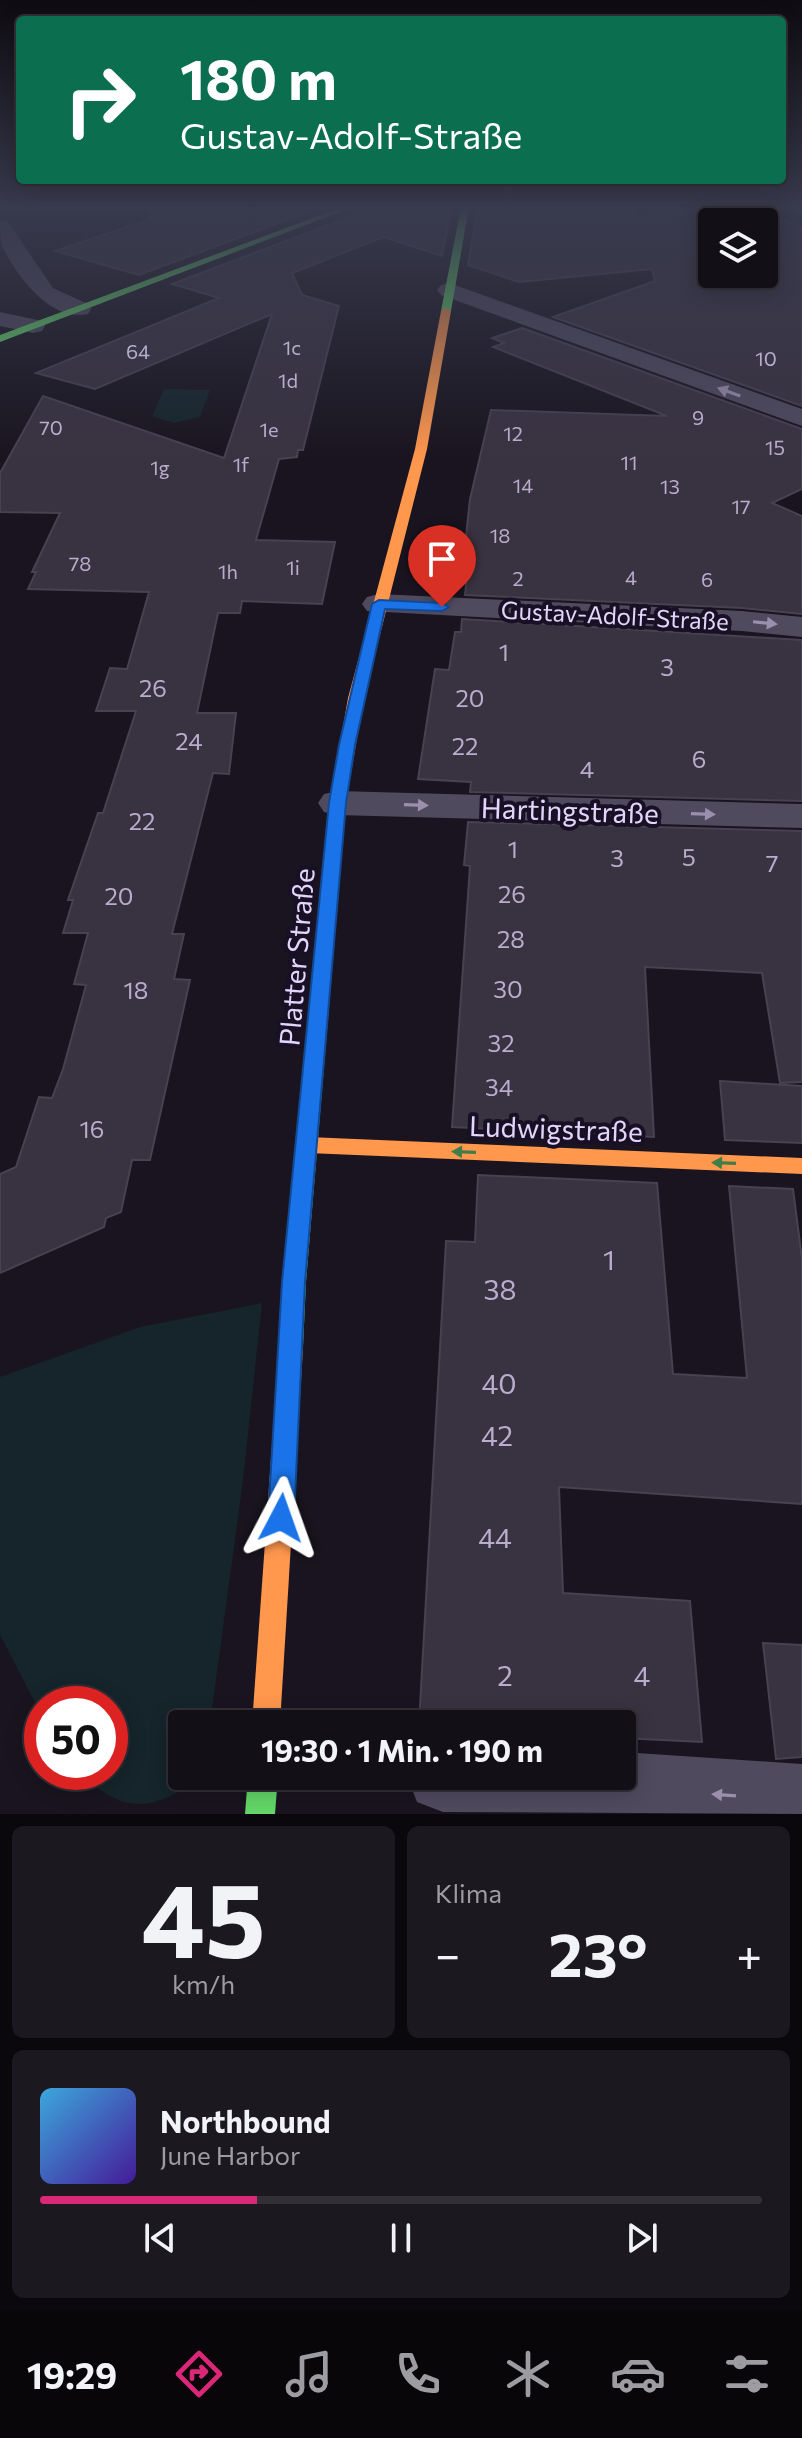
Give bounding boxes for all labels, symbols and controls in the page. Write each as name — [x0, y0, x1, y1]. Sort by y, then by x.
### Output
text: 180 m — [180, 43, 337, 112]
icon: right — [48, 48, 152, 152]
text: Gustav-Adolf-Straße — [180, 112, 522, 156]
map controls — [698, 208, 778, 288]
button: layers — [698, 208, 778, 288]
house number: 1c — [283, 335, 301, 359]
house number: 64 — [126, 339, 150, 363]
house number: 10 — [755, 346, 777, 370]
house number: 1d — [278, 368, 298, 392]
one-way arrow — [717, 385, 741, 398]
house number: 9 — [692, 405, 704, 429]
house number: 70 — [39, 415, 63, 439]
house number: 1e — [259, 417, 279, 441]
house number: 12 — [503, 421, 523, 445]
house number: 15 — [765, 435, 785, 459]
house number: 11 — [620, 450, 638, 474]
house number: 1f — [233, 452, 249, 476]
house number: 1g — [150, 455, 170, 479]
house number: 14 — [513, 473, 533, 497]
house number: 13 — [660, 474, 680, 498]
house number: 17 — [731, 494, 751, 518]
house number: 18 — [490, 523, 510, 547]
pin — [408, 525, 476, 607]
icon: arrive — [420, 537, 464, 581]
house number: 78 — [69, 551, 91, 575]
house number: 1i — [286, 555, 300, 579]
house number: 1h — [218, 559, 238, 583]
house number: 4 — [625, 565, 637, 589]
house number: 2 — [512, 566, 524, 590]
house number: 6 — [701, 567, 713, 591]
street label: Gustav-Adolf-Straße — [500, 595, 730, 635]
one-way arrow — [753, 616, 778, 629]
house number: 1 — [499, 637, 509, 666]
house number: 3 — [660, 652, 674, 681]
house number: 26 — [139, 673, 167, 702]
house number: 20 — [456, 683, 484, 712]
house number: 24 — [175, 726, 203, 755]
house number: 22 — [452, 731, 478, 760]
house number: 6 — [692, 744, 706, 773]
house number: 4 — [580, 754, 594, 783]
street label: Hartingstraße — [480, 790, 660, 830]
one-way arrow — [404, 799, 429, 812]
house number: 22 — [129, 806, 155, 835]
one-way arrow — [691, 807, 716, 820]
house number: 1 — [508, 834, 518, 863]
house number: 5 — [682, 842, 696, 871]
house number: 3 — [610, 843, 624, 872]
house number: 7 — [766, 848, 778, 877]
street label: Platter Straße — [271, 867, 321, 1047]
house number: 26 — [498, 879, 526, 908]
house number: 20 — [105, 881, 133, 910]
house number: 28 — [497, 924, 525, 953]
house number: 30 — [493, 974, 523, 1003]
house number: 18 — [124, 975, 148, 1004]
house number: 32 — [488, 1028, 514, 1057]
house number: 34 — [485, 1072, 513, 1101]
street label: Ludwigstraße — [468, 1108, 644, 1148]
house number: 16 — [80, 1114, 104, 1143]
one-way arrow — [451, 1145, 476, 1158]
one-way arrow — [711, 1156, 736, 1169]
house number: 1 — [603, 1242, 615, 1276]
house number: 38 — [484, 1272, 516, 1306]
house number: 40 — [481, 1366, 517, 1400]
house number: 42 — [481, 1418, 513, 1452]
position arrow — [239, 1476, 323, 1560]
house number: 44 — [478, 1520, 512, 1554]
house number: 2 — [497, 1658, 513, 1692]
house number: 4 — [634, 1658, 651, 1692]
speed limit sign: 50 — [24, 1686, 128, 1790]
text: 19:30 · 1 Min. · 190 m — [261, 1731, 543, 1768]
one-way arrow — [711, 1788, 736, 1801]
text: 45 — [141, 1852, 266, 1979]
text: Klima — [435, 1877, 502, 1908]
text: 23° — [549, 1916, 648, 1989]
text: − — [435, 1926, 460, 1980]
text: + — [736, 1926, 762, 1980]
text: km/h — [172, 1968, 235, 1999]
text: Northbound — [160, 2102, 331, 2139]
text: June Harbor — [160, 2139, 300, 2170]
icon: previous — [138, 2216, 182, 2260]
icon: pause — [379, 2216, 423, 2260]
icon: next — [620, 2216, 664, 2260]
icon: directions — [171, 2346, 227, 2402]
icon: music — [281, 2346, 337, 2402]
icon: phone — [390, 2346, 446, 2402]
icon: climate — [500, 2346, 556, 2402]
icon: car — [610, 2346, 666, 2402]
icon: filters — [719, 2346, 775, 2402]
text: 19:29 — [27, 2352, 117, 2396]

